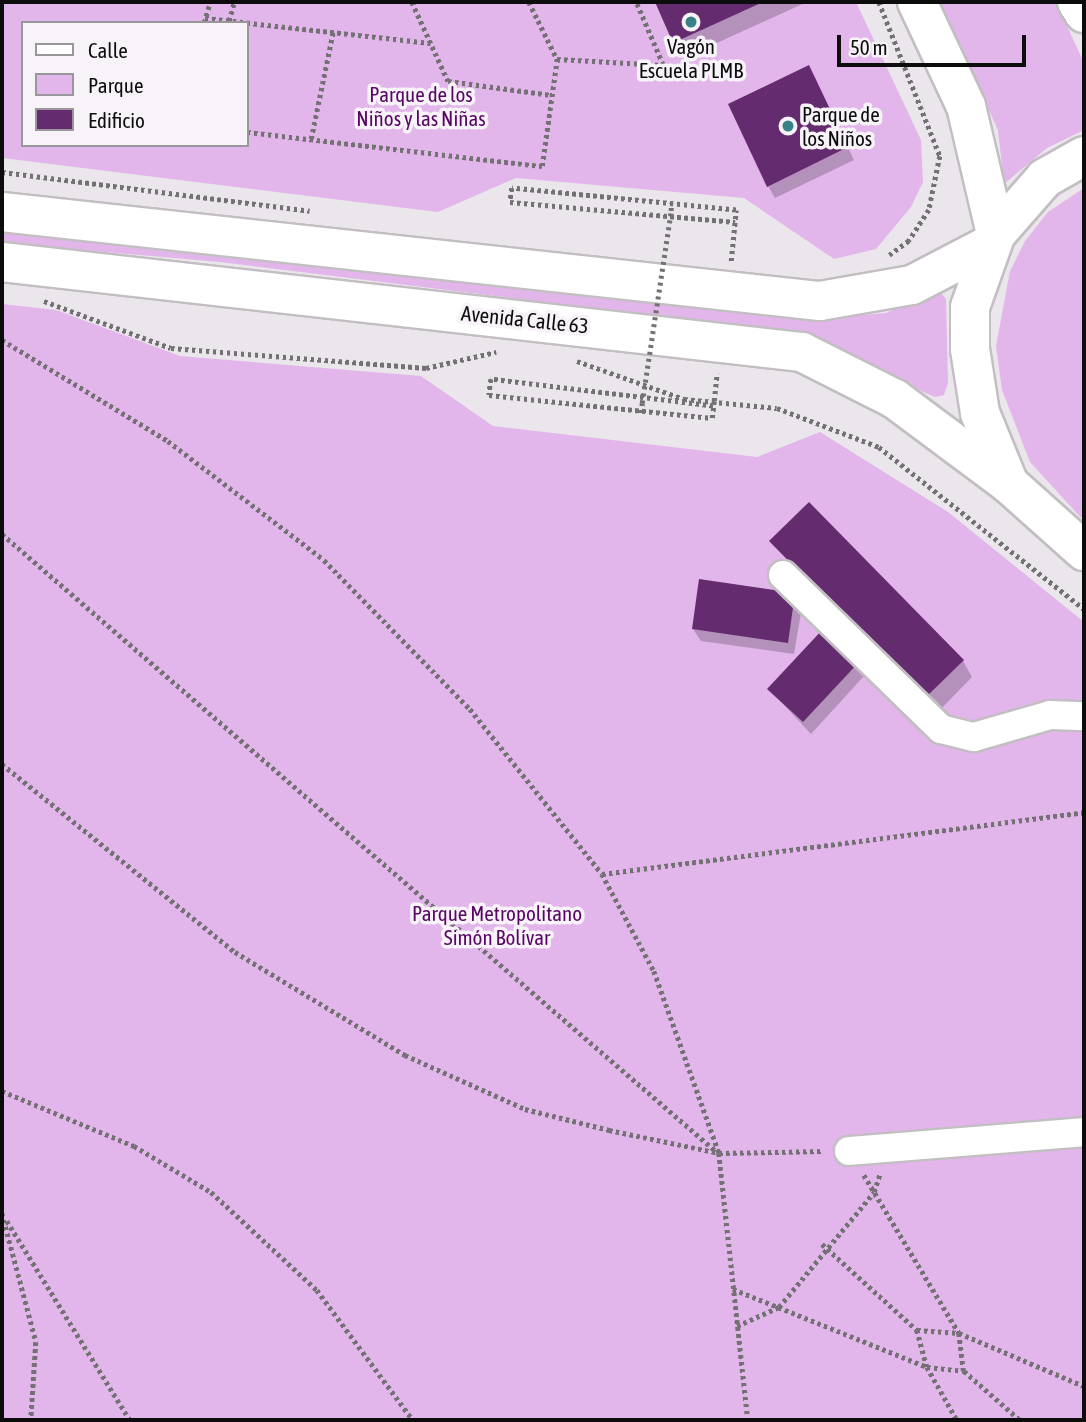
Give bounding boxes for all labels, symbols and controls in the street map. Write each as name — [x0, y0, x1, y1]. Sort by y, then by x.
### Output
marker: Vagón Escuela PLMB — [683, 14, 699, 30]
legend — [21, 21, 248, 147]
scale bar — [841, 21, 1030, 65]
place label: Vagón Escuela PLMB — [639, 33, 743, 83]
text: 50 m — [850, 35, 888, 59]
text: Calle — [88, 38, 128, 62]
text: Parque — [88, 73, 143, 97]
park label: Parque de los Niños y las Niñas — [356, 81, 486, 131]
place label: Parque de los Niños — [802, 101, 880, 151]
text: Edificio — [88, 108, 145, 132]
marker: Parque de los Niños — [780, 118, 796, 134]
street label: Avenida Calle 63 — [460, 300, 590, 338]
park label: Parque Metropolitano Simón Bolívar — [412, 900, 582, 950]

